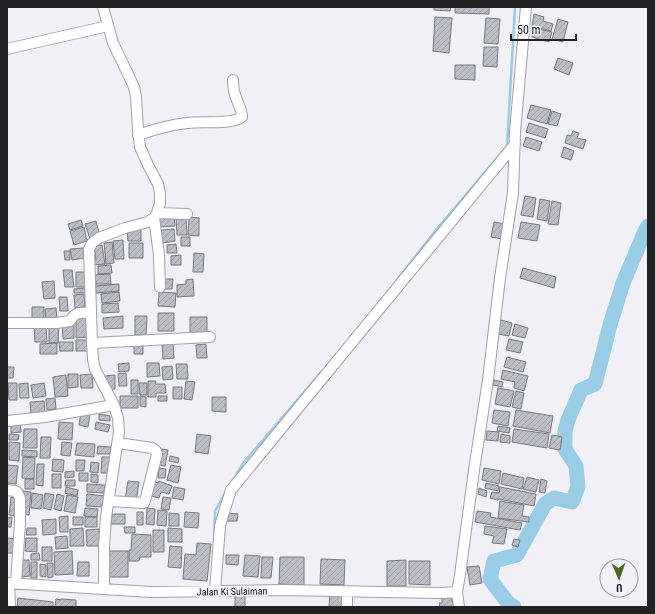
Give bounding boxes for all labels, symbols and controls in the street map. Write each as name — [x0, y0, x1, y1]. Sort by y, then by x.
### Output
scale bar — [511, 16, 576, 42]
text: 50 m — [517, 23, 541, 37]
north arrow — [599, 558, 639, 598]
text: U — [616, 581, 623, 594]
street label: Jalan Ki Sulaiman — [197, 585, 267, 598]

